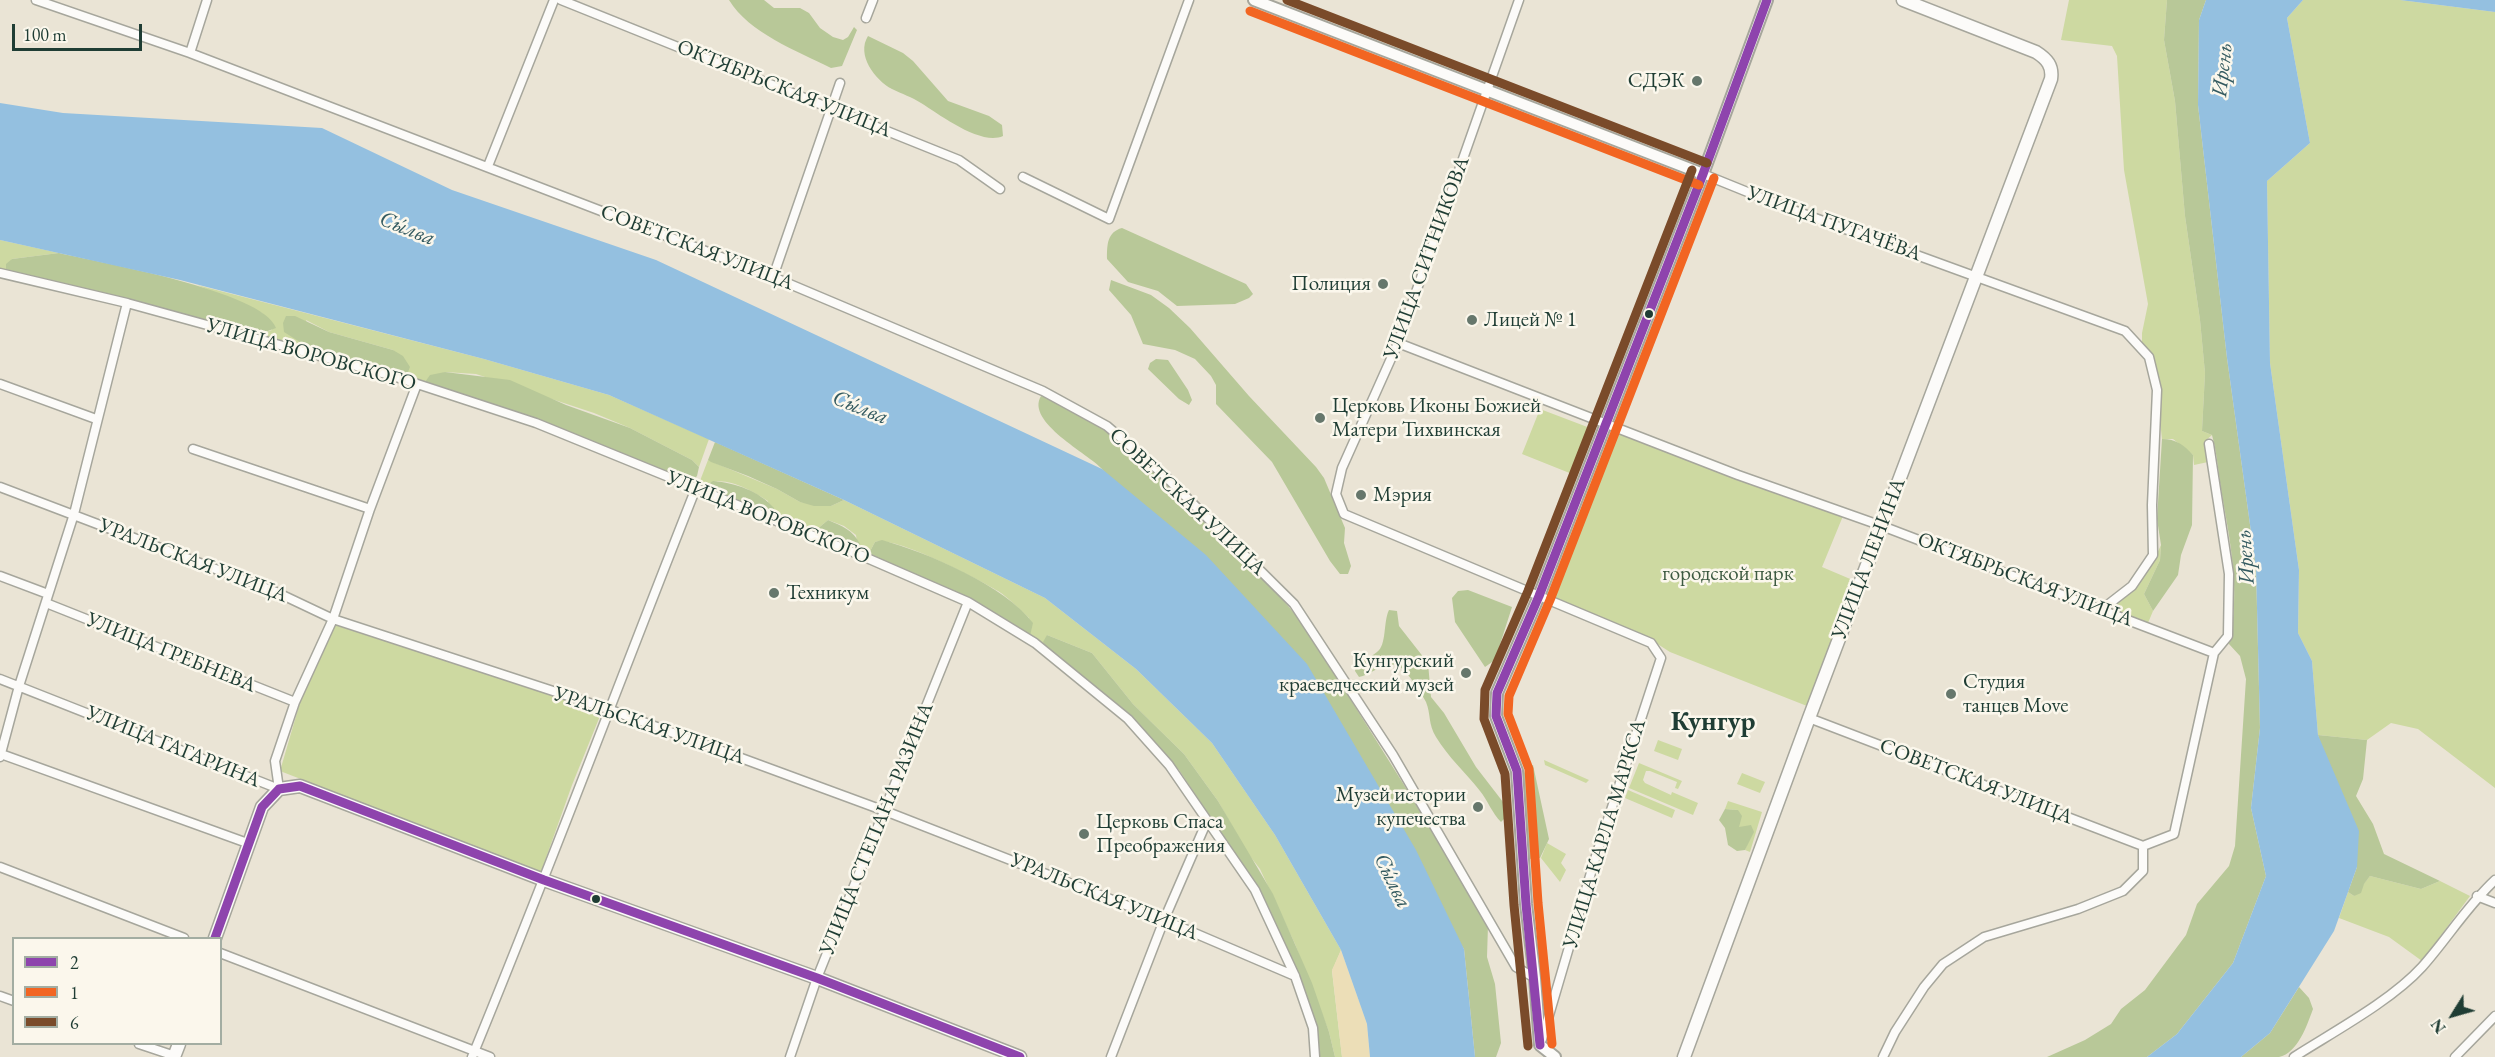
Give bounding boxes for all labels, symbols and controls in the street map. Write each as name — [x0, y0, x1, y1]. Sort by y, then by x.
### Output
scale bar — [15, 12, 146, 50]
text: 100 m — [23, 23, 67, 46]
street label: ОКТЯБРЬСКАЯ УЛИЦА — [673, 34, 895, 144]
water label: Ирень — [2207, 42, 2239, 98]
place label: СДЭК — [1628, 68, 1685, 94]
marker: СДЭК — [1690, 74, 1704, 88]
street label: УЛИЦА СИТНИКОВА — [1379, 153, 1475, 363]
street label: УЛИЦА ПУГАЧЁВА — [1743, 181, 1925, 267]
street label: СОВЕТСКАЯ УЛИЦА — [597, 200, 797, 296]
water label: Сы́лва — [375, 206, 439, 252]
place label: Полиция — [1291, 271, 1371, 297]
marker: Полиция — [1376, 277, 1390, 291]
place label: Лицей № 1 — [1484, 307, 1577, 333]
unlabelled marker — [1643, 308, 1655, 320]
street label: УЛИЦА ВОРОВСКОГО — [203, 313, 419, 397]
marker: Лицей № 1 — [1465, 313, 1479, 327]
water label: Сы́лва — [828, 385, 892, 431]
place label: Церковь Иконы Божией Матери Тихвинская — [1332, 393, 1541, 443]
marker: Церковь Иконы Божией Матери Тихвинская — [1313, 411, 1327, 425]
street label: СОВЕТСКАЯ УЛИЦА — [1103, 423, 1271, 581]
street label: УЛИЦА ВОРОВСКОГО — [663, 466, 873, 570]
street label: УЛИЦА ЛЕНИНА — [1827, 475, 1911, 643]
place label: Мэрия — [1373, 482, 1432, 508]
marker: Мэрия — [1354, 488, 1368, 502]
street label: УРАЛЬСКАЯ УЛИЦА — [95, 513, 291, 609]
street label: ОКТЯБРЬСКАЯ УЛИЦА — [1914, 527, 2136, 633]
water label: Ирень — [2231, 529, 2261, 585]
park label: городской парк — [1662, 561, 1794, 587]
place label: Техникум — [786, 580, 869, 606]
marker: Техникум — [767, 586, 781, 600]
street label: УЛИЦА ГРЕБНЕВА — [82, 607, 260, 699]
place label: Кунгурский краеведческий музей — [1279, 648, 1454, 698]
marker: Кунгурский краеведческий музей — [1459, 666, 1473, 680]
place label: Студия танцев Move — [1963, 669, 2068, 719]
street label: УРАЛЬСКАЯ УЛИЦА — [550, 681, 748, 771]
marker: Студия танцев Move — [1944, 687, 1958, 701]
street label: УЛИЦА СТЕПАНА РАЗИНА — [815, 699, 939, 959]
street label: УЛИЦА ГАГАРИНА — [82, 700, 264, 794]
district label: Кунгур — [1671, 707, 1755, 739]
street label: УЛИЦА КАРЛА МАРКСА — [1558, 716, 1652, 952]
street label: СОВЕТСКАЯ УЛИЦА — [1876, 734, 2076, 830]
place label: Музей истории купечества — [1336, 782, 1466, 832]
marker: Музей истории купечества — [1471, 800, 1485, 814]
place label: Церковь Спаса Преображения — [1096, 809, 1225, 859]
marker: Церковь Спаса Преображения — [1077, 827, 1091, 841]
street label: УРАЛЬСКАЯ УЛИЦА — [1006, 848, 1202, 946]
water label: Сы́лва — [1367, 849, 1417, 913]
unlabelled marker — [590, 893, 602, 905]
legend — [12, 937, 222, 1045]
text: 2 — [70, 951, 79, 974]
text: 1 — [70, 981, 79, 1004]
north arrow — [2423, 985, 2483, 1045]
text: 6 — [70, 1011, 79, 1034]
text: N — [2426, 1015, 2451, 1038]

